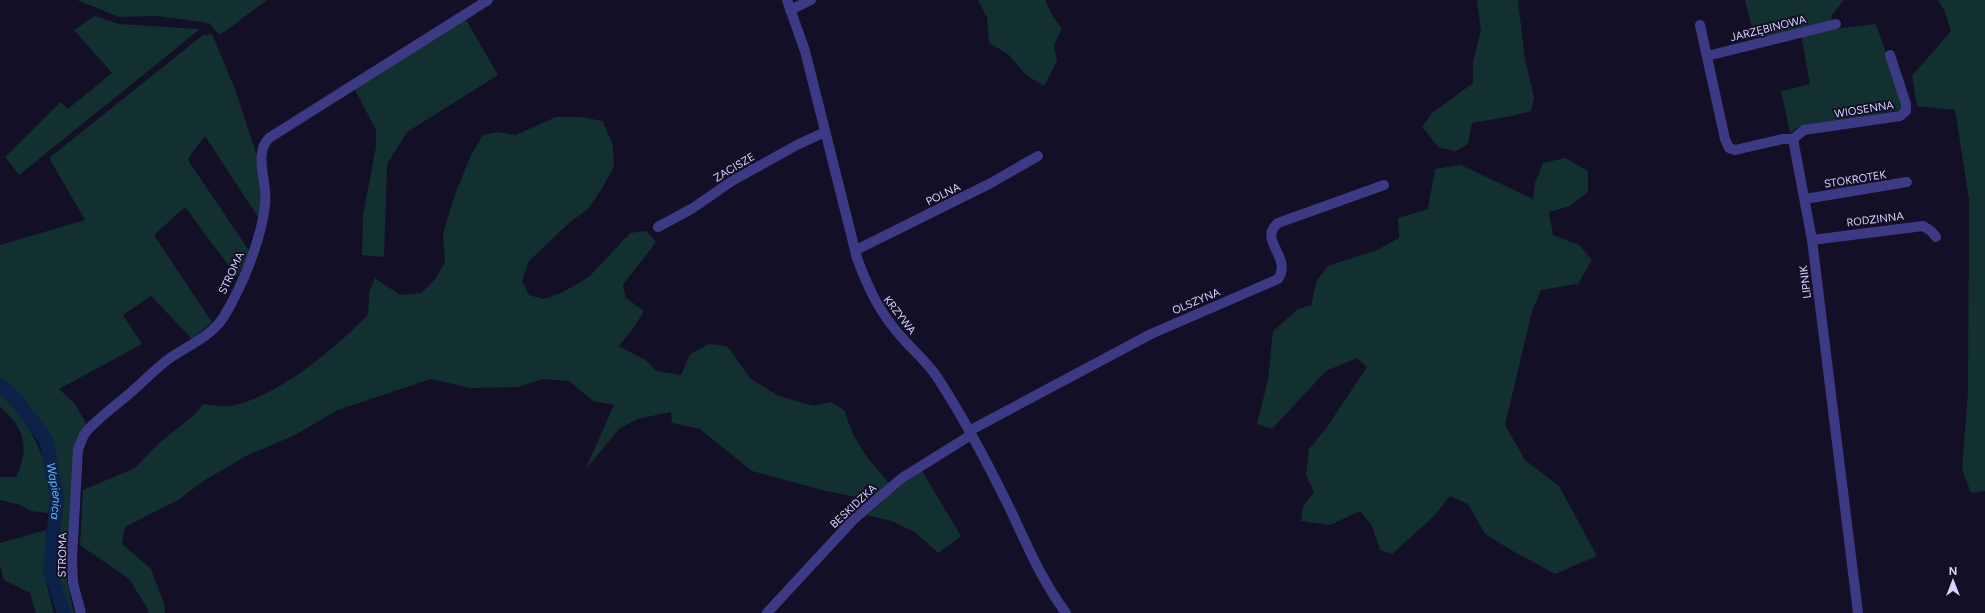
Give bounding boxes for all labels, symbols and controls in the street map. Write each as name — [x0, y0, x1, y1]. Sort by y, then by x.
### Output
street label: JARZĘBINOWA — [1729, 13, 1808, 44]
street label: WIOSENNA — [1834, 98, 1895, 121]
street label: ZACISZE — [711, 150, 757, 185]
street label: STOKROTEK — [1823, 168, 1887, 191]
street label: POLNA — [924, 180, 963, 208]
street label: RODZINNA — [1846, 209, 1905, 229]
street label: STROMA — [216, 250, 247, 296]
street label: LIPNIK — [1797, 264, 1814, 299]
street label: OLSZYNA — [1170, 285, 1223, 317]
street label: KRZYWA — [881, 294, 919, 337]
water label: Wapienica — [44, 461, 64, 520]
street label: BESKIDZKA — [828, 481, 880, 531]
street label: STROMA — [56, 532, 69, 578]
north arrow — [1933, 561, 1973, 601]
text: N — [1949, 565, 1957, 578]

